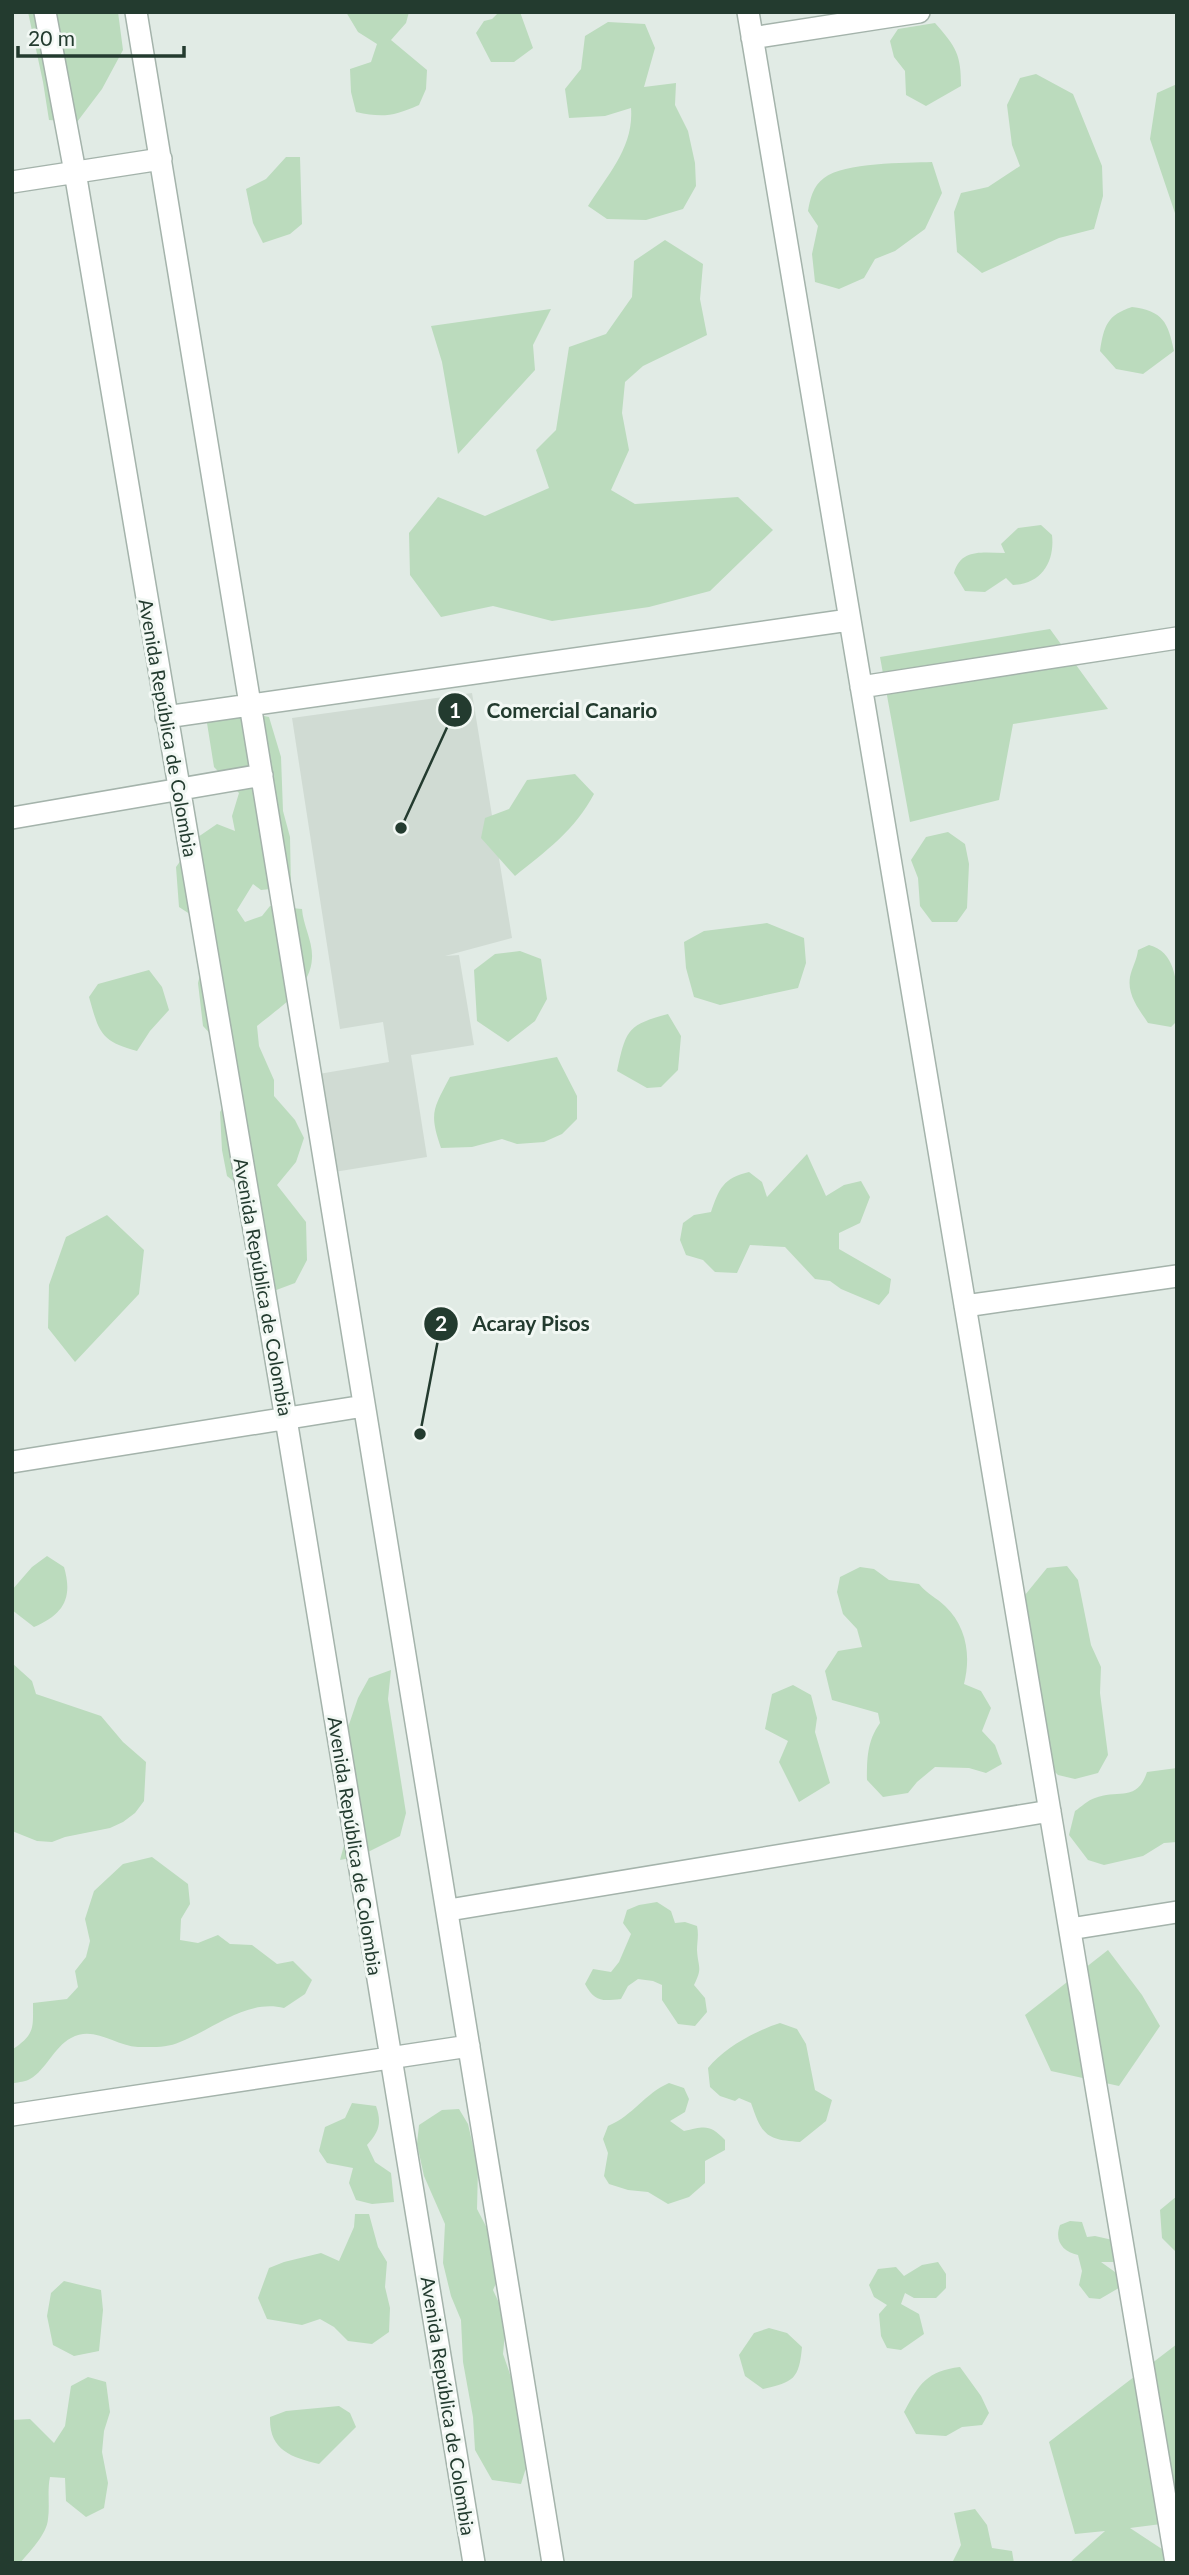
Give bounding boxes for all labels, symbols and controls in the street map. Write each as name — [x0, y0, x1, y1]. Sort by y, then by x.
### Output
scale bar — [18, 14, 184, 58]
text: 20 m — [28, 25, 75, 50]
street label: Avenida República de Colombia — [134, 597, 203, 859]
callout: Comercial Canario — [438, 689, 671, 731]
text: 1 — [449, 697, 461, 722]
text: Comercial Canario — [487, 697, 657, 722]
street label: Avenida República de Colombia — [229, 1156, 298, 1418]
callout: Acaray Pisos — [423, 1303, 605, 1345]
text: 2 — [435, 1310, 447, 1335]
text: Acaray Pisos — [471, 1310, 590, 1335]
street label: Avenida República de Colombia — [324, 1715, 387, 1977]
street label: Avenida República de Colombia — [417, 2275, 480, 2537]

